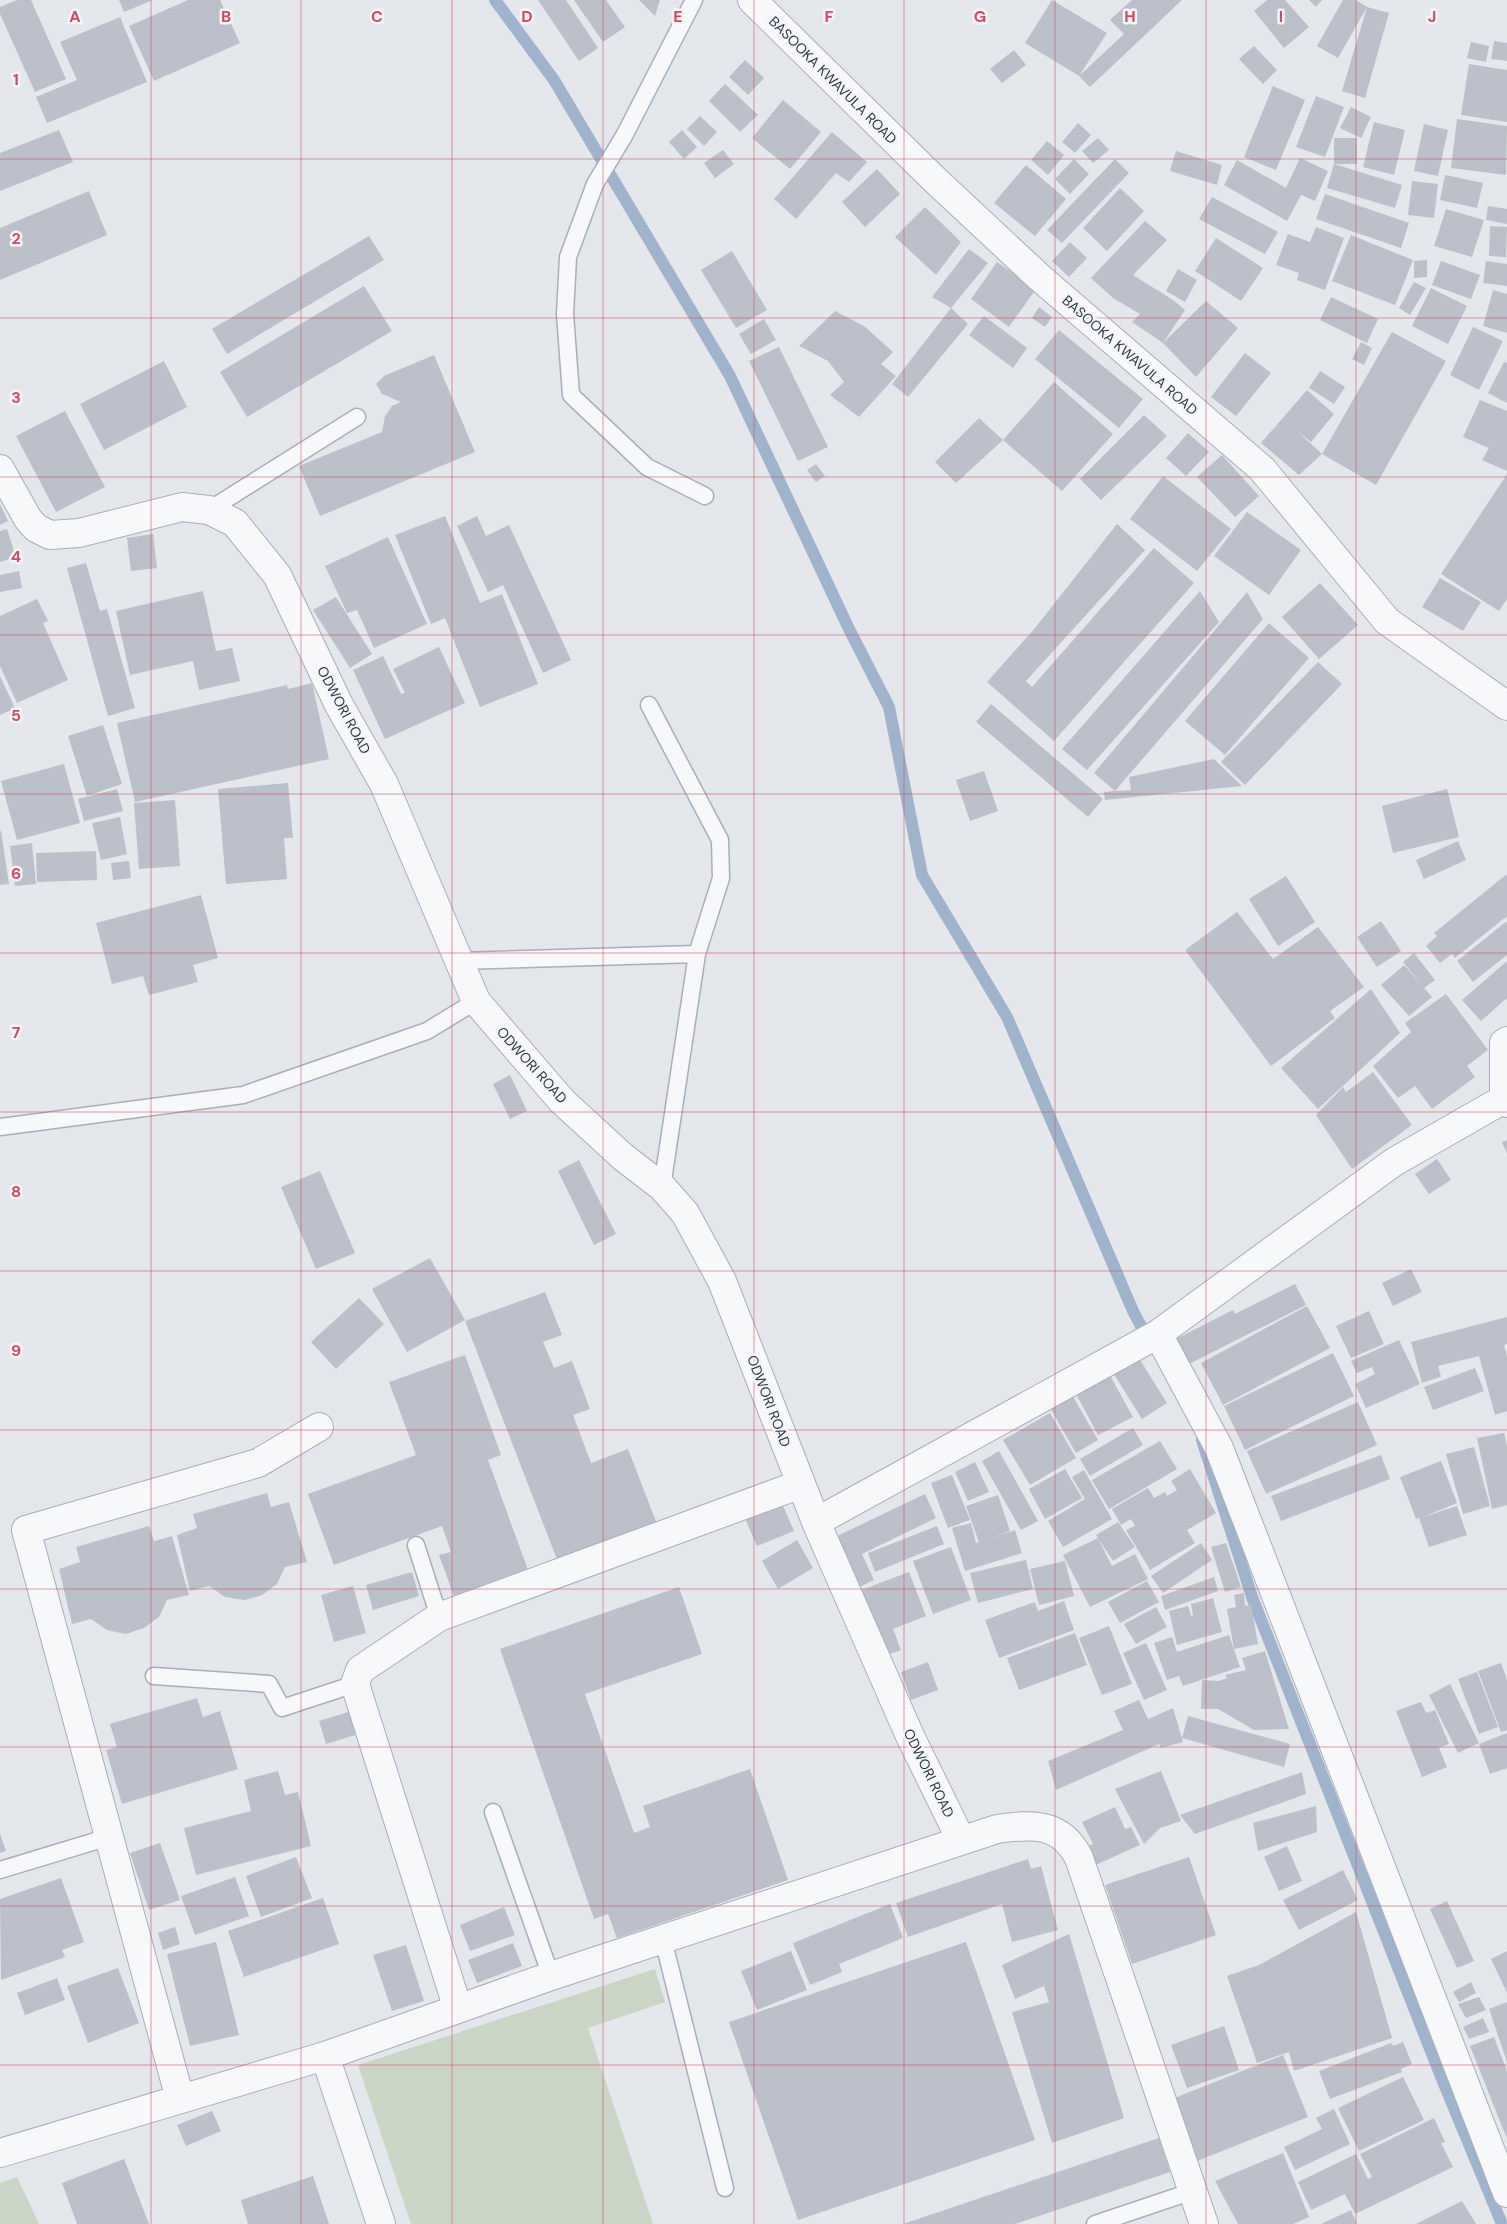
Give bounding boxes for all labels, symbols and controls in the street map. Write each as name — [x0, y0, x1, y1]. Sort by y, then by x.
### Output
text: A — [69, 6, 81, 27]
text: B — [221, 6, 231, 27]
text: C — [371, 6, 383, 27]
text: D — [521, 6, 533, 27]
text: E — [673, 6, 683, 27]
text: F — [825, 6, 834, 27]
text: G — [974, 6, 986, 27]
text: H — [1124, 6, 1136, 27]
text: I — [1279, 6, 1283, 27]
text: J — [1428, 6, 1436, 27]
street label: BASOOKA KWAVULA ROAD — [765, 12, 901, 148]
text: 1 — [13, 69, 19, 90]
text: 2 — [11, 228, 21, 249]
street label: BASOOKA KWAVULA ROAD — [1059, 291, 1201, 419]
text: 3 — [11, 387, 21, 408]
text: 4 — [11, 546, 21, 567]
street label: ODWORI ROAD — [313, 663, 375, 757]
text: 5 — [11, 705, 21, 726]
text: 6 — [11, 863, 21, 884]
text: 7 — [12, 1022, 21, 1043]
street label: ODWORI ROAD — [493, 1023, 571, 1107]
text: 8 — [11, 1181, 21, 1202]
text: 9 — [11, 1340, 21, 1361]
street label: ODWORI ROAD — [743, 1353, 795, 1449]
street label: ODWORI ROAD — [900, 1726, 958, 1820]

